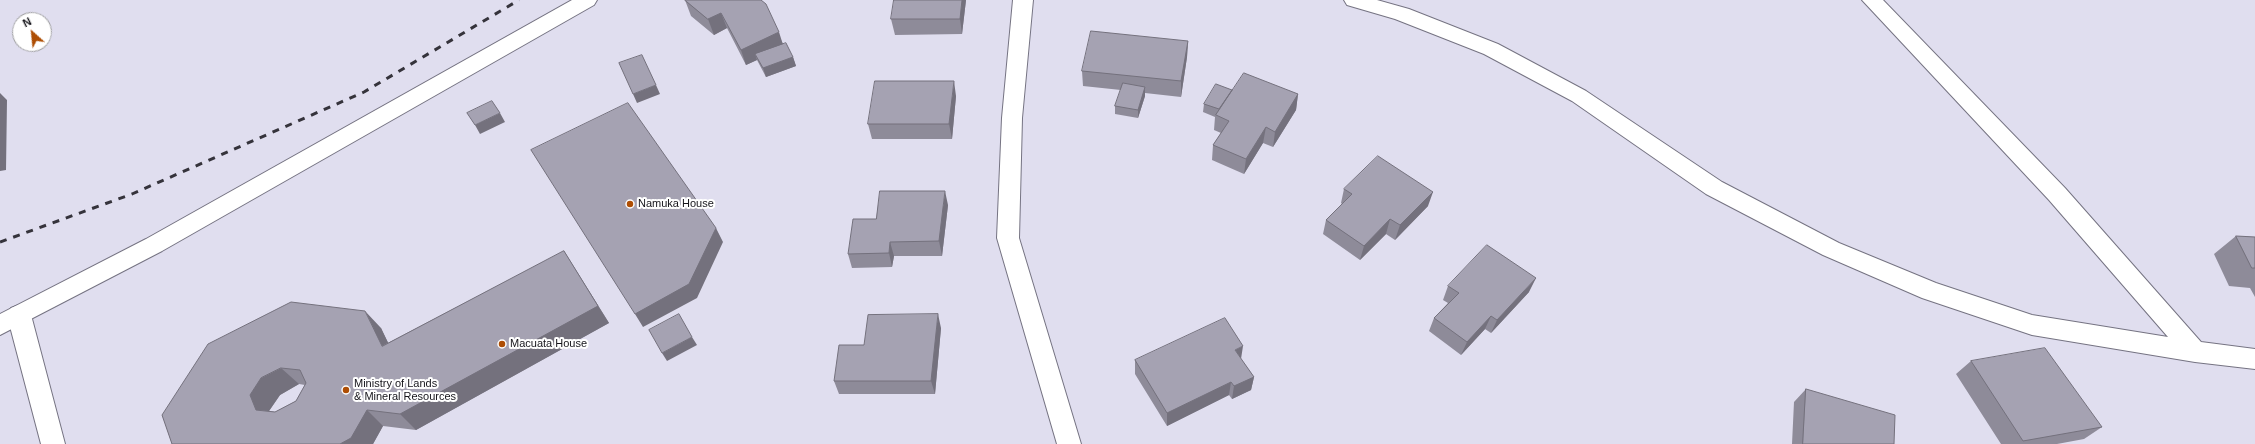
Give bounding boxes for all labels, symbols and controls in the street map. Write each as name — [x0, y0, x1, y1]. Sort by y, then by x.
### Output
north arrow — [12, 12, 52, 52]
text: N — [21, 15, 33, 29]
place label: Namuka House — [638, 197, 714, 211]
marker: Namuka House — [625, 199, 635, 209]
place label: Macuata House — [510, 337, 587, 351]
marker: Macuata House — [497, 339, 507, 349]
place label: Ministry of Lands & Mineral Resources — [354, 377, 456, 403]
marker: Ministry of Lands & Mineral Resources — [341, 385, 351, 395]

